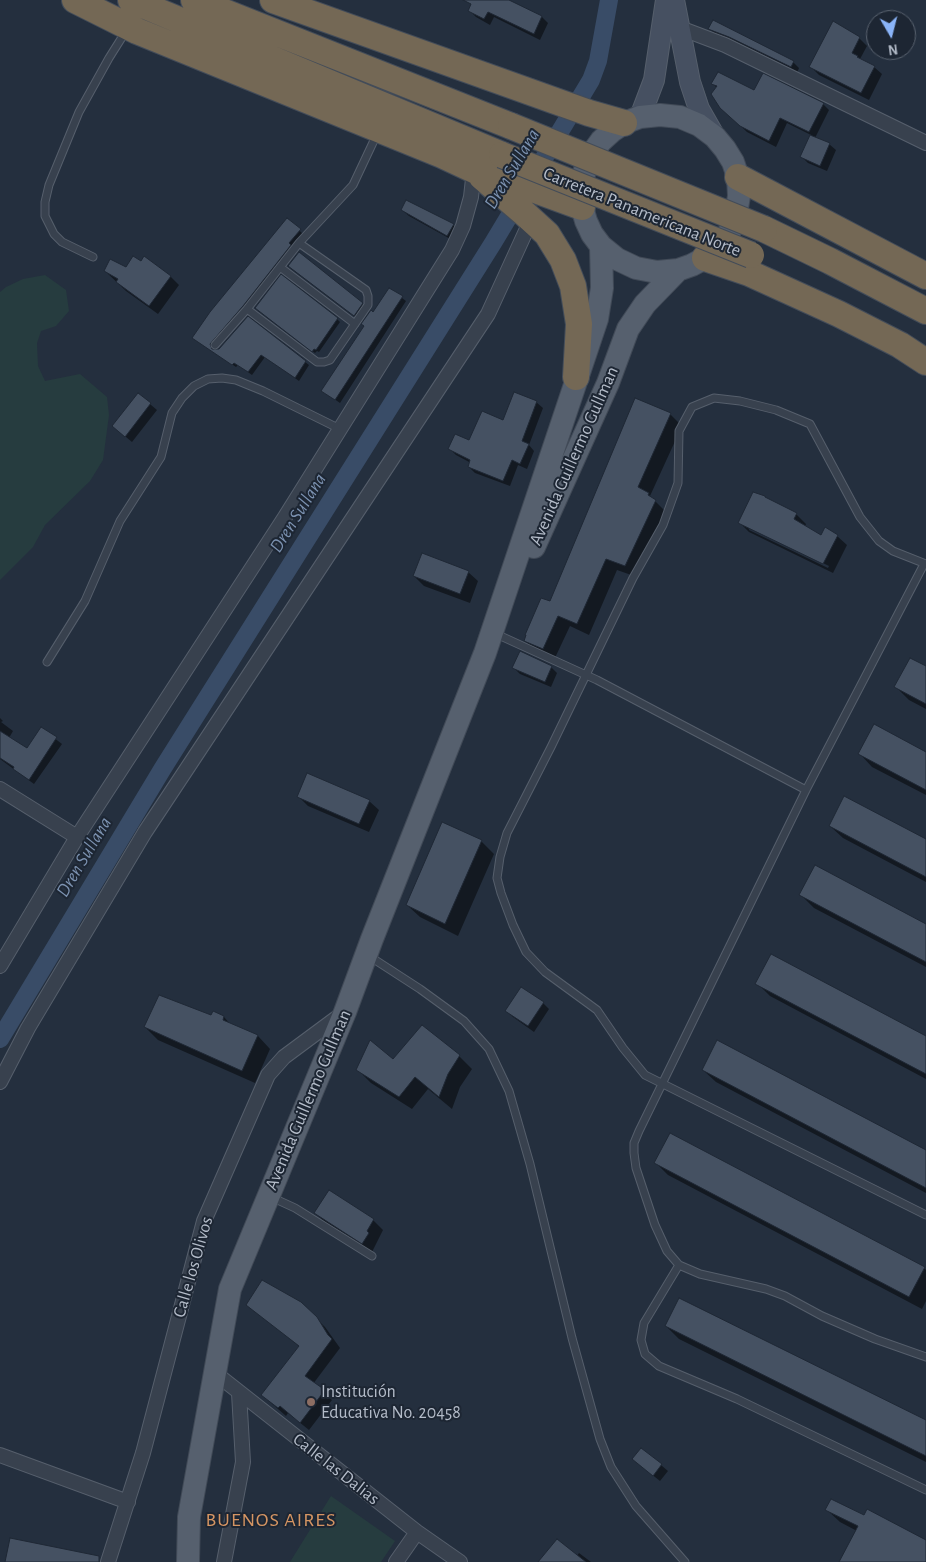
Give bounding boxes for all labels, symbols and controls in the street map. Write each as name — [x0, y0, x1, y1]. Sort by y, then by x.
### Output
north arrow — [866, 10, 916, 60]
text: N — [887, 41, 899, 56]
water label: Dren Sullana — [479, 125, 545, 213]
street label: Carretera Panamericana Norte — [540, 162, 744, 262]
street label: Avenida Guillermo Gullman — [525, 363, 623, 549]
water label: Dren Sullana — [265, 469, 331, 557]
water label: Dren Sullana — [51, 813, 117, 901]
street label: Avenida Guillermo Gullman — [260, 1007, 356, 1193]
street label: Calle los Olivos — [168, 1214, 218, 1320]
place label: Institución Educativa No. 20458 — [321, 1381, 461, 1424]
marker: Institución Educativa No. 20458 — [305, 1396, 317, 1408]
street label: Calle las Dalias — [288, 1428, 384, 1510]
district label: BUENOS AIRES — [204, 1508, 338, 1532]

